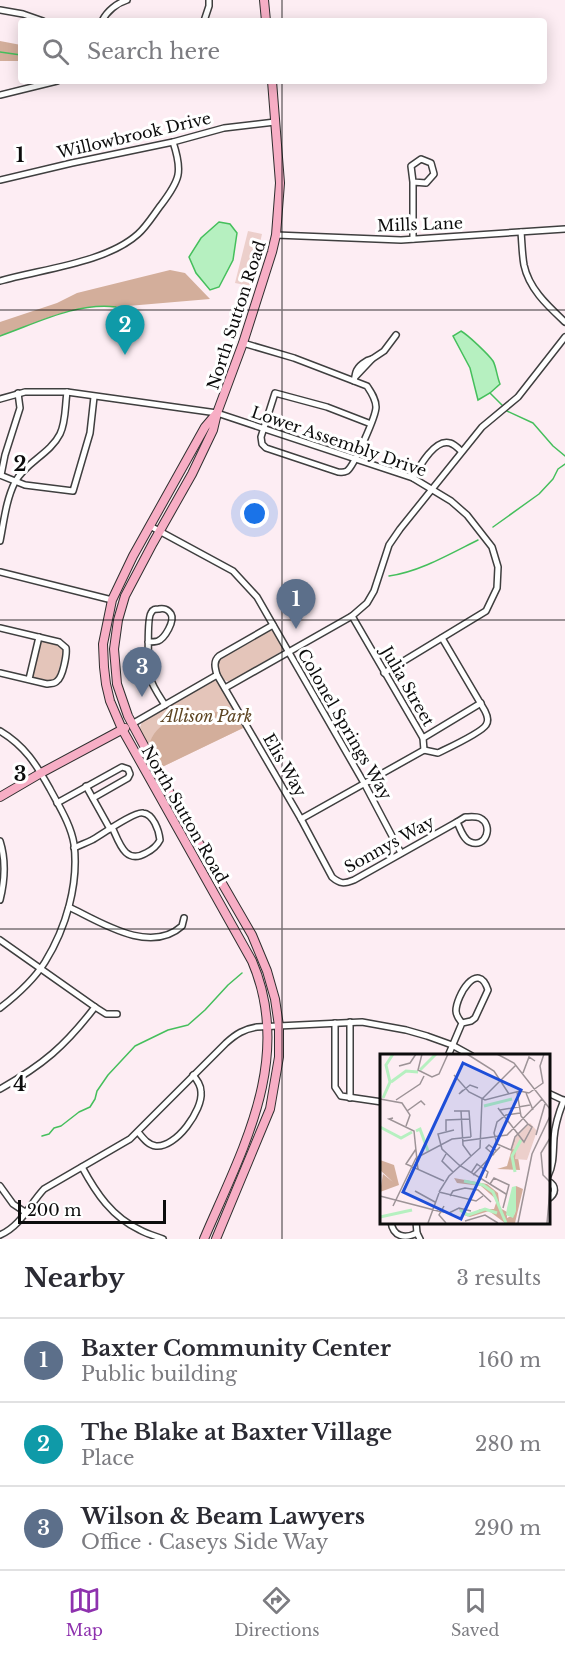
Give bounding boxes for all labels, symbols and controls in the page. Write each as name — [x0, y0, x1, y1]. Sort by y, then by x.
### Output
search box — [18, 18, 547, 84]
icon: search — [39, 35, 72, 68]
text: Search here — [87, 38, 220, 65]
street label: Willowbrook Drive — [54, 108, 213, 163]
text: 1 — [16, 143, 25, 167]
street label: Mills Lane — [377, 213, 463, 235]
street label: North Sutton Road — [202, 238, 270, 392]
pin: 2 — [106, 306, 144, 355]
street label: Lower Assembly Drive — [249, 402, 429, 480]
text: 2 — [13, 452, 27, 476]
your location — [240, 499, 269, 528]
pin: 1 — [276, 580, 316, 629]
street label: Julia Street — [376, 641, 439, 729]
street label: Colonel Springs Way — [294, 645, 397, 804]
pin: 3 — [122, 648, 162, 697]
park label: Allison Park — [160, 706, 252, 726]
street label: Elis Way — [259, 730, 311, 801]
street label: North Sutton Road — [137, 742, 233, 886]
text: 3 — [14, 762, 26, 786]
street label: Sonnys Way — [340, 811, 438, 877]
inset map — [380, 1054, 550, 1224]
text: 4 — [13, 1072, 27, 1096]
scale bar — [18, 1197, 166, 1224]
text: 200 m — [27, 1200, 81, 1220]
text: Nearby — [24, 1262, 125, 1294]
text: 3 results — [457, 1266, 541, 1290]
text: Baxter Community Center — [81, 1335, 391, 1362]
text: 1 — [39, 1348, 48, 1372]
text: 160 m — [478, 1348, 541, 1372]
text: Public building — [81, 1362, 237, 1386]
text: The Blake at Baxter Village — [81, 1419, 392, 1446]
text: 2 — [37, 1432, 50, 1456]
text: 280 m — [475, 1432, 541, 1456]
text: Place — [81, 1446, 135, 1470]
text: Wilson & Beam Lawyers — [81, 1503, 365, 1530]
text: 3 — [37, 1516, 50, 1540]
text: 290 m — [474, 1516, 541, 1540]
text: Office · Caseys Side Way — [81, 1530, 328, 1554]
tab: Map — [66, 1584, 103, 1640]
tab: Directions — [234, 1584, 319, 1640]
tab: Saved — [451, 1584, 499, 1640]

